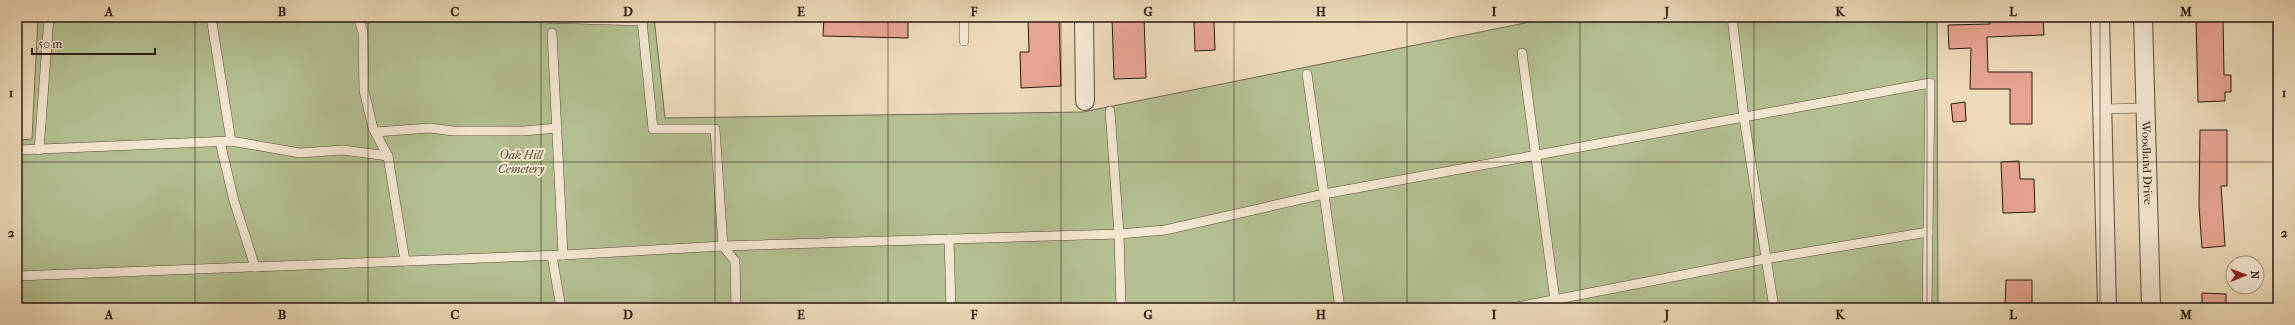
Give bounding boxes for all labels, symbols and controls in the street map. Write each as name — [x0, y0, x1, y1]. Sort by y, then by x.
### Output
text: A — [104, 4, 114, 19]
text: B — [278, 4, 287, 19]
text: C — [451, 4, 460, 19]
text: D — [623, 4, 633, 19]
text: E — [797, 4, 805, 19]
text: F — [970, 4, 978, 19]
text: G — [1143, 4, 1153, 19]
text: H — [1316, 4, 1327, 19]
text: I — [1491, 4, 1497, 19]
text: J — [1663, 4, 1670, 20]
text: K — [1835, 4, 1846, 19]
text: L — [2009, 4, 2018, 19]
text: M — [2179, 4, 2192, 19]
scale bar — [32, 30, 155, 56]
text: 50 m — [38, 37, 62, 51]
text: 1 — [9, 85, 14, 100]
text: 1 — [2282, 85, 2287, 100]
street label: Woodland Drive — [2139, 120, 2155, 205]
park label: Oak Hill Cemetery — [498, 148, 545, 176]
text: 2 — [8, 225, 15, 240]
text: 2 — [2281, 225, 2288, 240]
north arrow — [2225, 255, 2265, 295]
text: N — [2248, 271, 2261, 280]
text: A — [104, 307, 114, 322]
text: B — [278, 307, 287, 322]
text: C — [451, 307, 460, 322]
text: D — [623, 307, 633, 322]
text: E — [797, 307, 805, 322]
text: F — [970, 307, 978, 322]
text: G — [1143, 307, 1153, 322]
text: H — [1316, 307, 1327, 322]
text: I — [1491, 307, 1497, 322]
text: J — [1663, 307, 1670, 323]
text: K — [1835, 307, 1846, 322]
text: L — [2009, 307, 2018, 322]
text: M — [2179, 307, 2192, 322]

